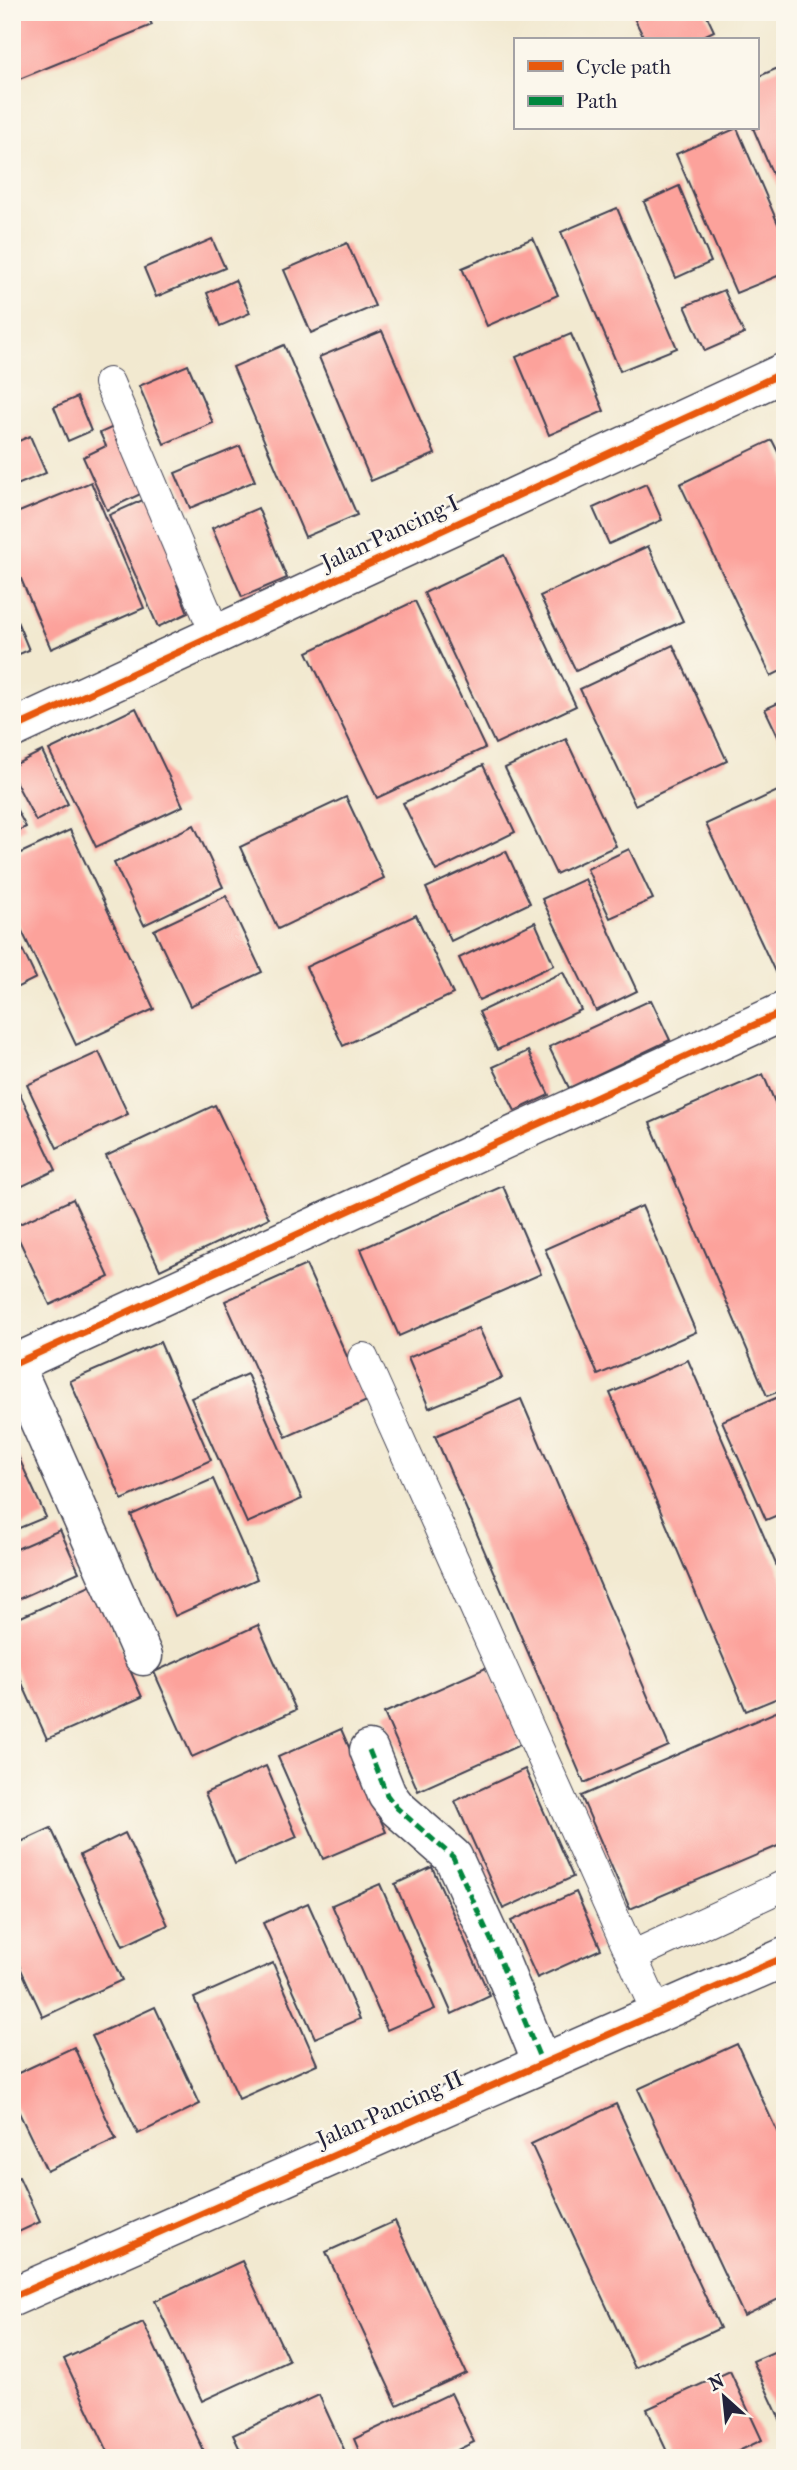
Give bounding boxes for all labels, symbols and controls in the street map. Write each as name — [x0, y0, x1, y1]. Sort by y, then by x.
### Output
legend — [514, 38, 758, 130]
text: Cycle path — [576, 55, 671, 79]
text: Path — [576, 89, 618, 113]
street label: Jalan Pancing I — [315, 489, 463, 577]
street label: Jalan Pancing II — [311, 2065, 467, 2154]
north arrow — [688, 2362, 758, 2432]
text: N — [705, 2369, 729, 2396]

